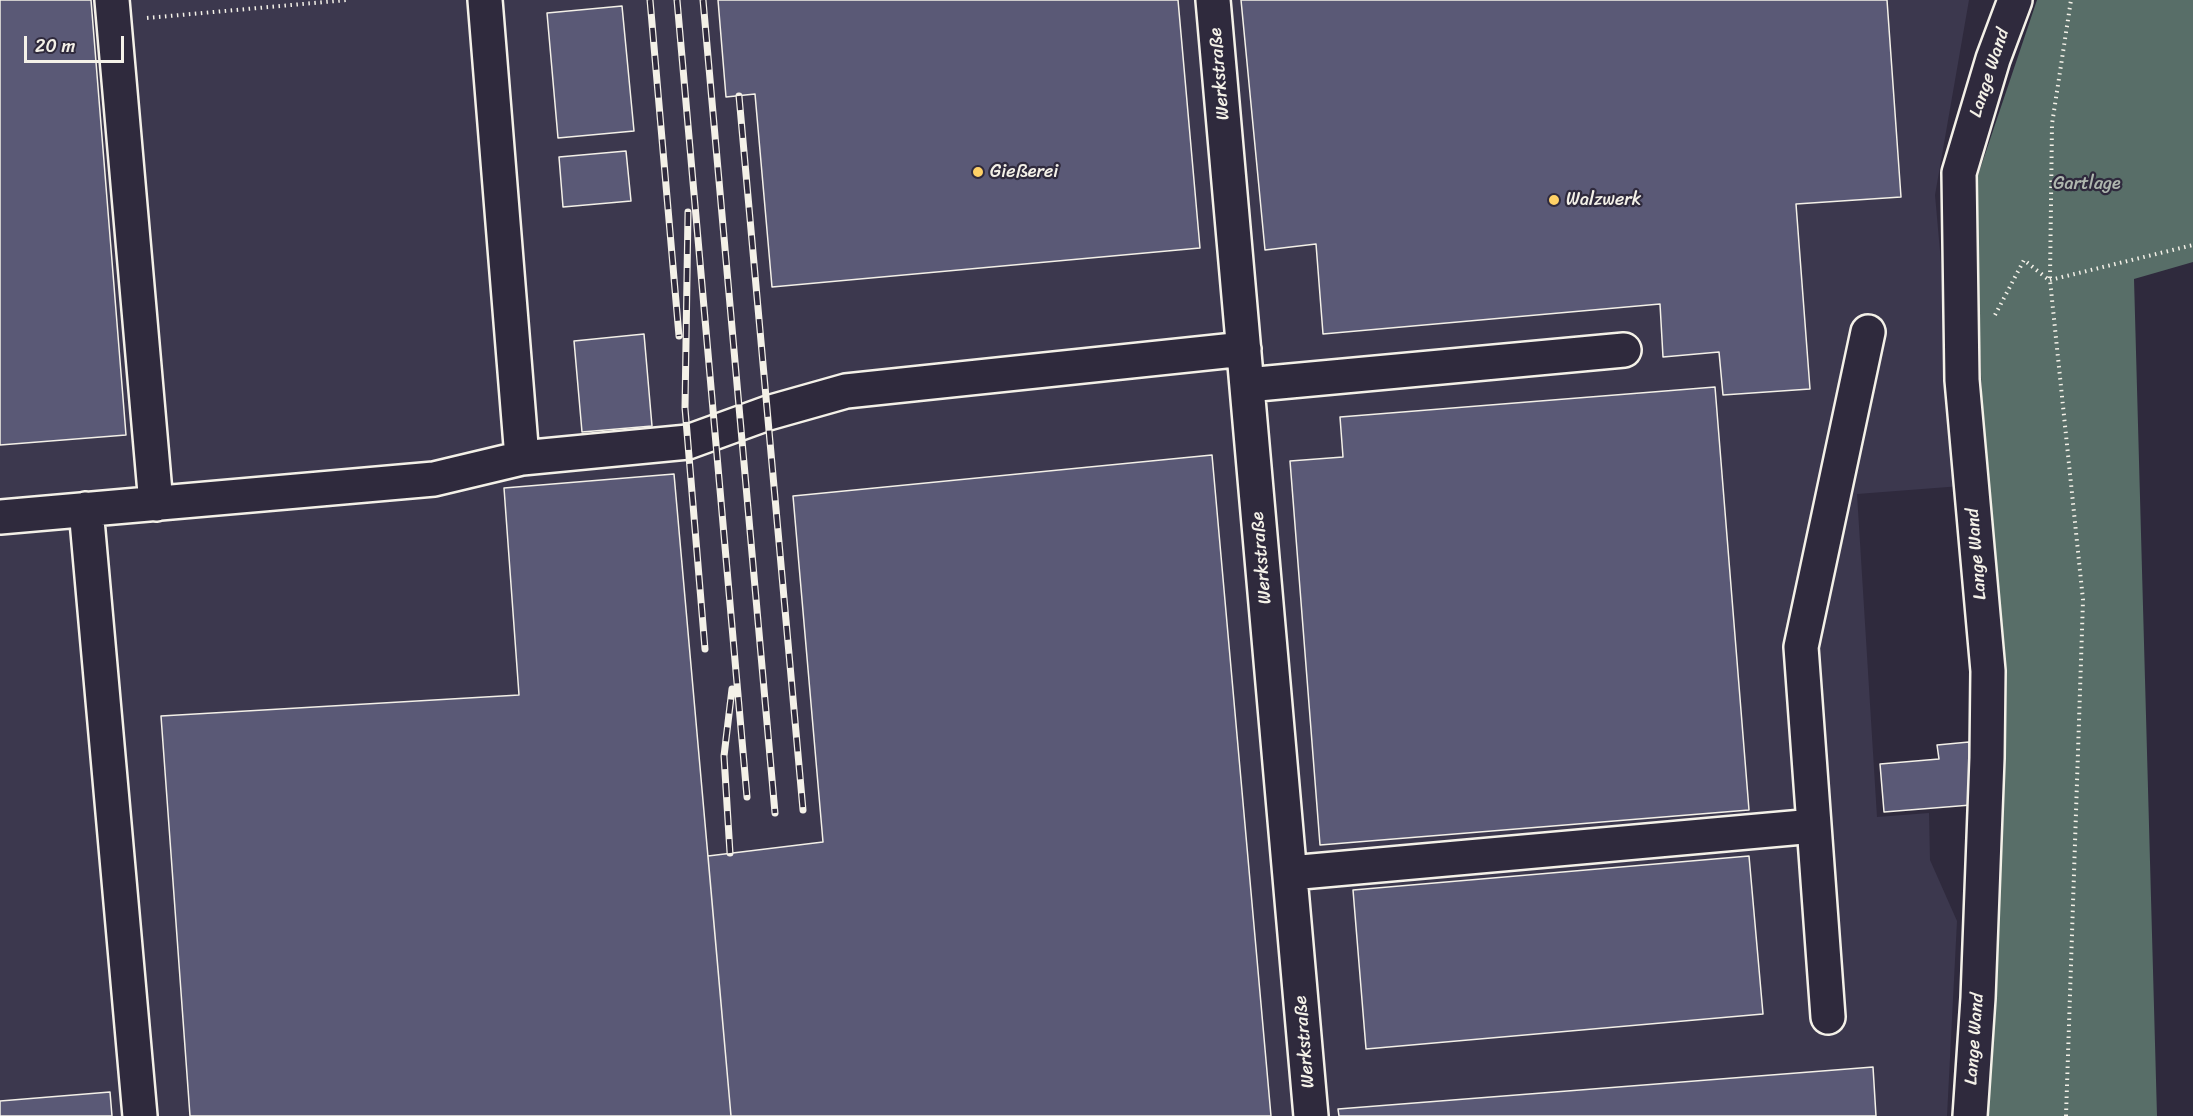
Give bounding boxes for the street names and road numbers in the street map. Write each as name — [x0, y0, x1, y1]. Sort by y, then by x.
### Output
street label: Lange Wand — [1965, 26, 2015, 120]
street label: Werkstraße — [1205, 27, 1235, 121]
street label: Lange Wand — [1962, 507, 1992, 601]
street label: Werkstraße — [1247, 511, 1277, 605]
street label: Lange Wand — [1961, 992, 1989, 1086]
street label: Werkstraße — [1290, 995, 1320, 1089]

